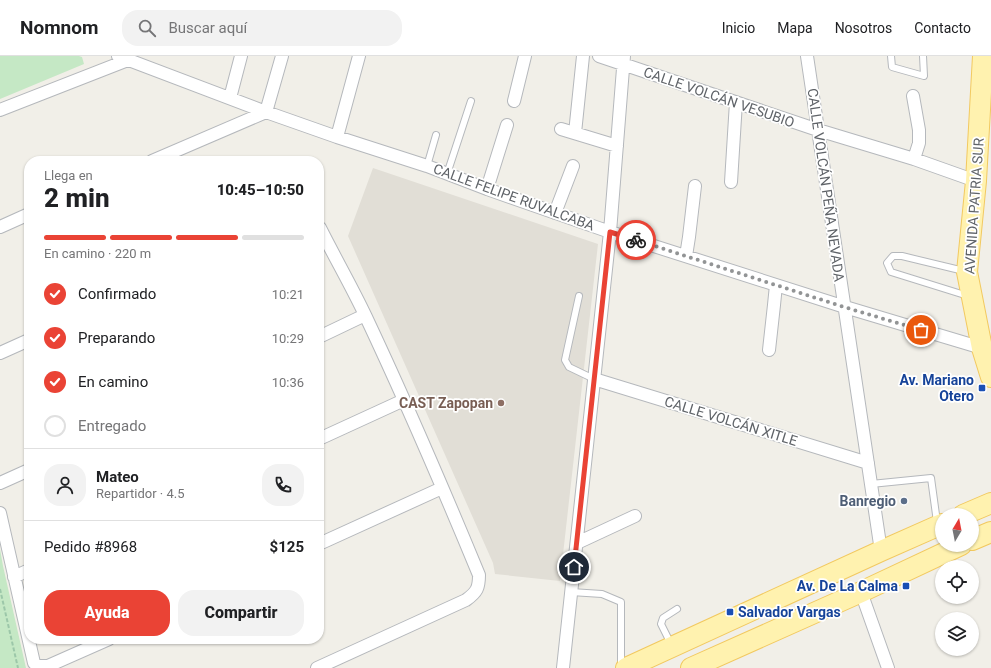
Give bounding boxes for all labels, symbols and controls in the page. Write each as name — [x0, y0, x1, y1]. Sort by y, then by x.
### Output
search box — [122, 10, 402, 46]
text: Nomnom — [20, 16, 98, 39]
icon: search — [136, 17, 158, 39]
text: Buscar aquí — [168, 19, 247, 37]
text: Inicio — [722, 20, 755, 36]
text: Mapa — [777, 20, 813, 36]
text: Nosotros — [835, 20, 892, 36]
text: Contacto — [914, 20, 971, 36]
street label: CALLE VOLCÁN VESUBIO — [641, 63, 797, 130]
street label: CALLE VOLCÁN PEÑA NEVADA — [804, 87, 848, 283]
street label: AVENIDA PATRIA SUR — [961, 137, 987, 275]
street label: CALLE FELIPE RUVALCABA — [431, 160, 597, 234]
text: Llega en — [44, 168, 93, 183]
text: 10:45–10:50 — [217, 181, 304, 199]
text: 2 min — [44, 183, 110, 213]
courier — [616, 220, 656, 260]
icon: bike — [625, 229, 647, 251]
text: En camino · 220 m — [44, 246, 151, 261]
icon: check — [44, 283, 66, 305]
text: Confirmado — [78, 285, 156, 303]
text: 10:21 — [272, 287, 304, 302]
pin — [904, 313, 938, 347]
icon: bag — [910, 319, 932, 341]
icon: check — [44, 327, 66, 349]
text: Preparando — [78, 329, 155, 347]
text: 10:29 — [272, 331, 304, 346]
icon: check — [44, 371, 66, 393]
place label: Av. Mariano Otero — [899, 372, 974, 404]
text: En camino — [78, 373, 148, 391]
text: 10:36 — [272, 375, 304, 390]
marker: Av. Mariano Otero — [977, 383, 987, 393]
street label: CALLE VOLCÁN XITLE — [663, 392, 800, 449]
place label: CAST Zapopan — [399, 395, 493, 411]
marker: CAST Zapopan — [496, 398, 506, 408]
text: Entregado — [78, 417, 146, 435]
button: person — [44, 464, 86, 506]
button: phone — [262, 464, 304, 506]
text: Mateo — [96, 468, 139, 486]
text: Repartidor · 4.5 — [96, 486, 184, 501]
place label: Banregio — [840, 493, 896, 509]
marker: Banregio — [899, 496, 909, 506]
north arrow — [935, 508, 979, 552]
map controls — [935, 508, 979, 656]
text: Pedido #8968 — [44, 538, 137, 556]
text: $125 — [270, 538, 304, 556]
pin — [557, 550, 591, 584]
icon: home — [563, 556, 585, 578]
button: locate — [935, 560, 979, 604]
place label: Av. De La Calma — [797, 578, 898, 594]
marker: Av. De La Calma — [901, 581, 911, 591]
button: Ayuda — [44, 590, 170, 636]
button: Compartir — [178, 590, 304, 636]
place label: Salvador Vargas — [738, 604, 841, 620]
marker: Salvador Vargas — [725, 607, 735, 617]
button: layers — [935, 612, 979, 656]

